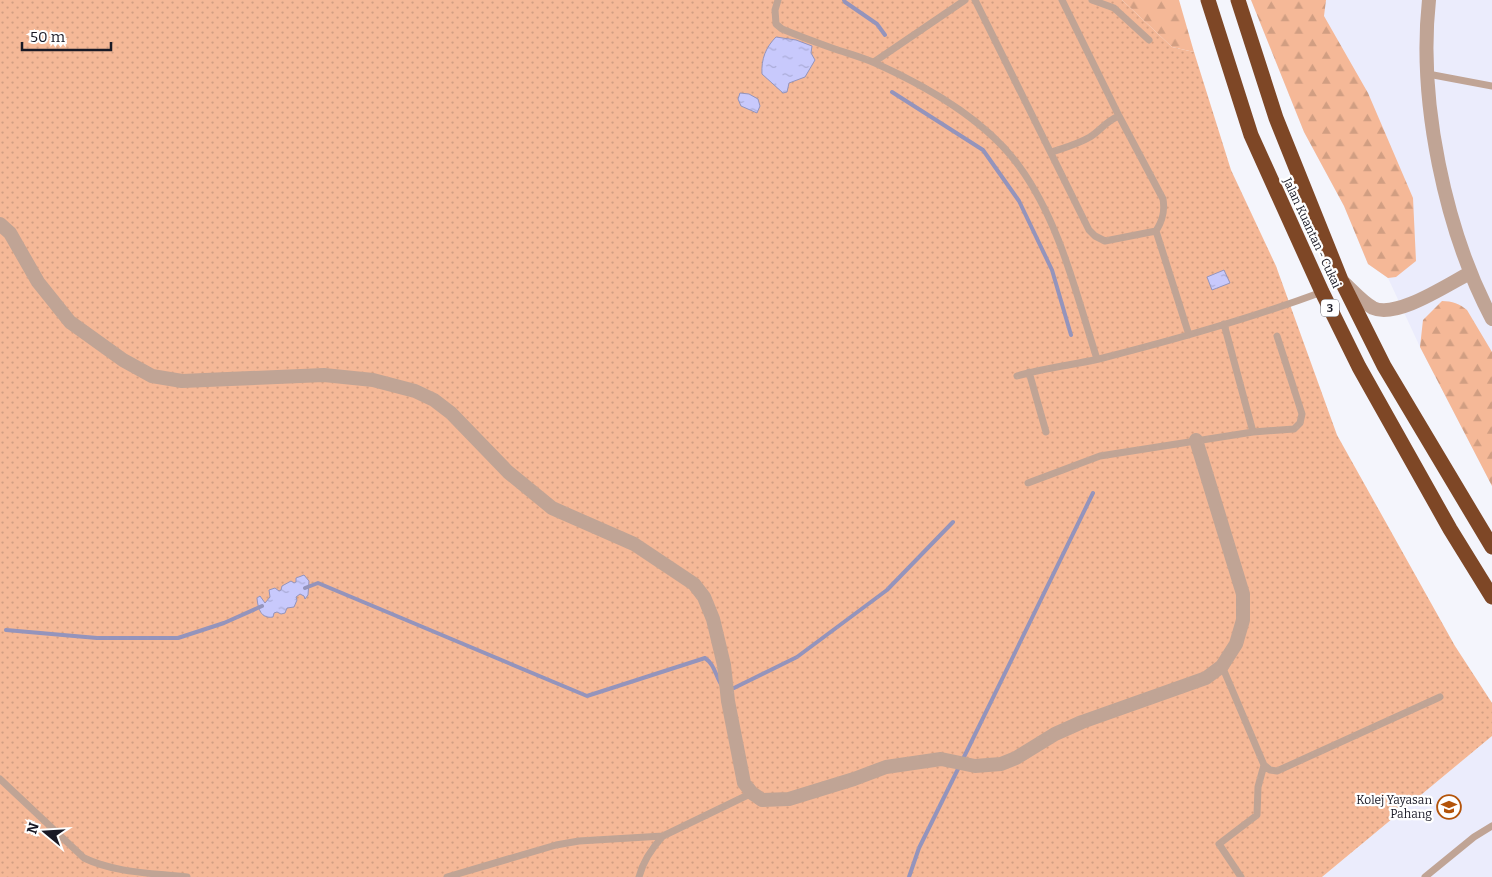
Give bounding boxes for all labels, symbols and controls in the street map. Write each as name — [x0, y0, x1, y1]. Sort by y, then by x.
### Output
scale bar — [22, 20, 111, 52]
text: 50 m — [30, 28, 66, 46]
street label: Jalan Kuantan - Cukai — [1280, 175, 1344, 291]
road number: 3 — [1321, 300, 1339, 316]
place label: Kolej Yayasan Pahang — [1356, 793, 1432, 821]
school or university icon: Kolej Yayasan Pahang — [1436, 794, 1462, 820]
north arrow — [20, 807, 70, 857]
text: N — [23, 820, 43, 836]

